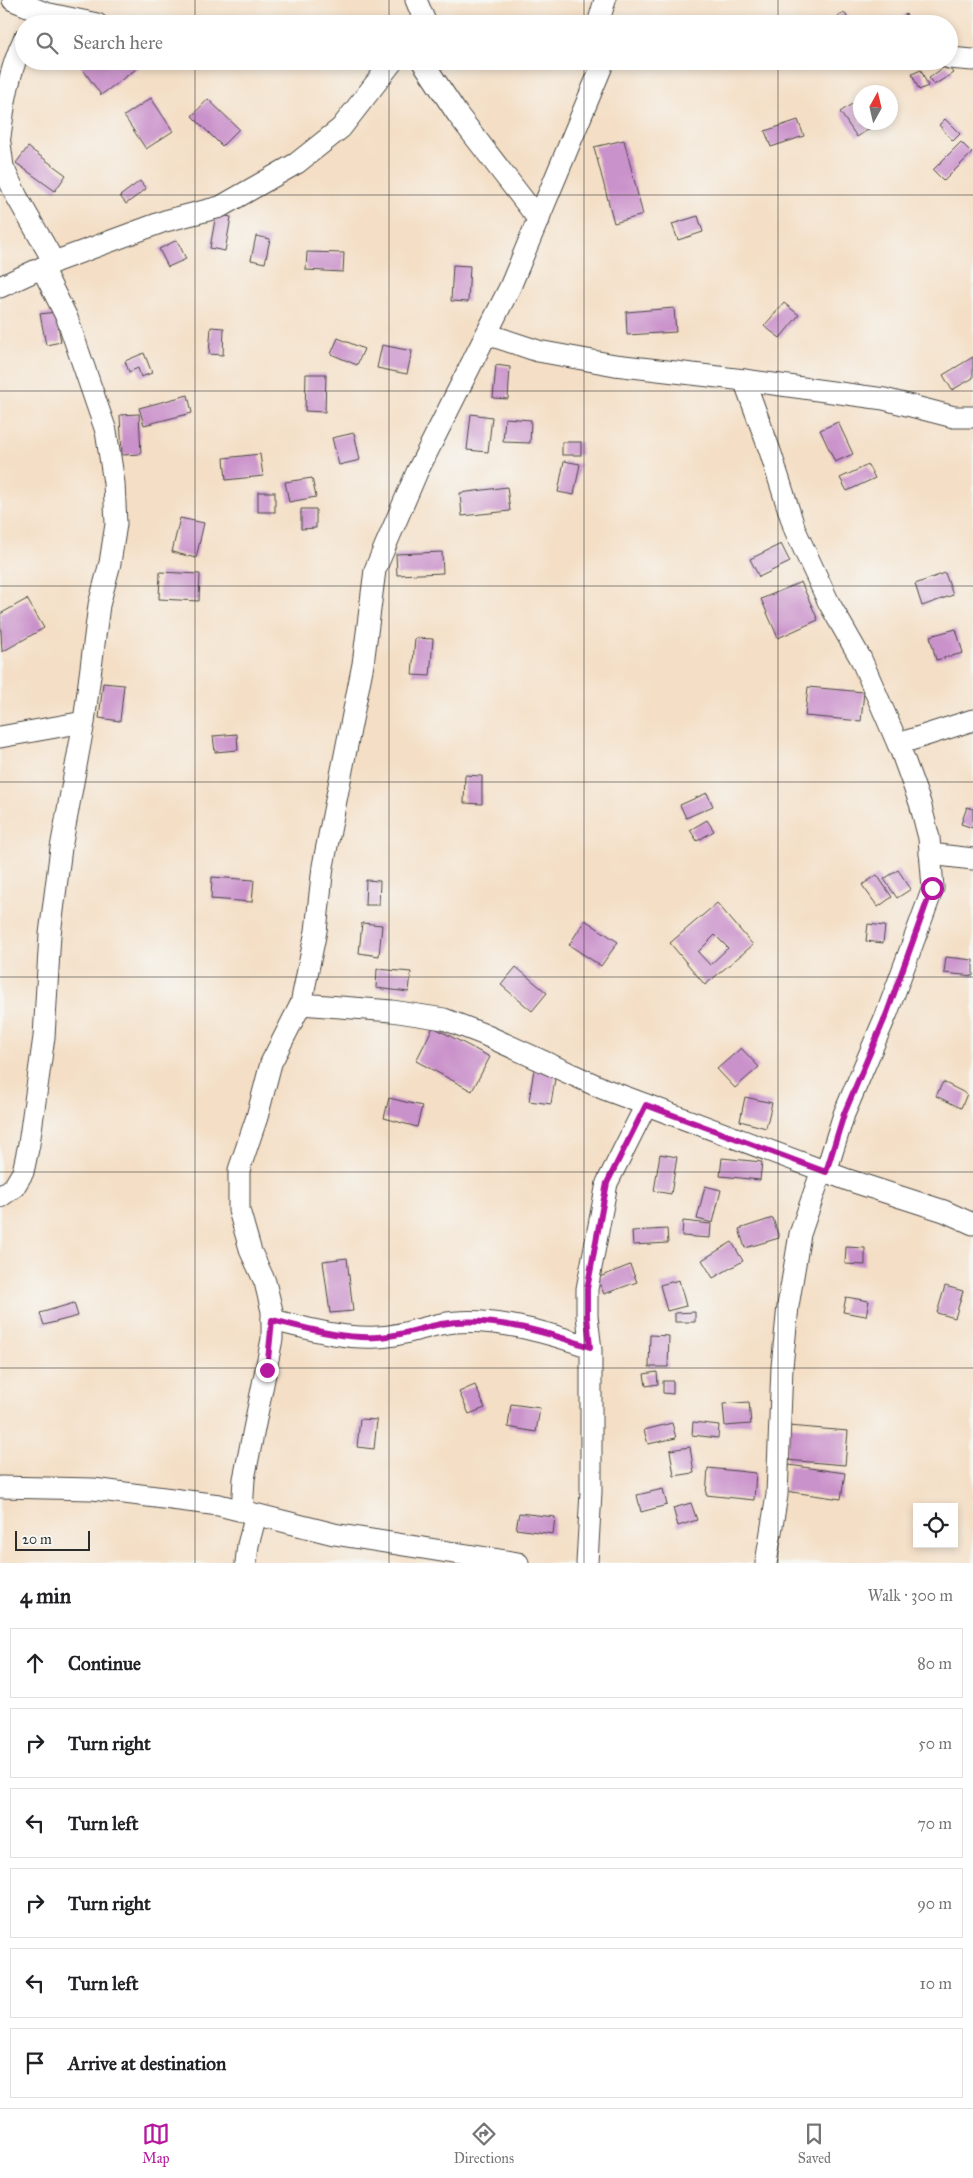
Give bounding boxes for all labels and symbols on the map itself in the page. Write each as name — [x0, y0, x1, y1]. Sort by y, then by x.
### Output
north arrow — [853, 85, 898, 130]
route start — [921, 877, 944, 900]
route end — [256, 1359, 279, 1382]
scale bar — [15, 1528, 90, 1551]

